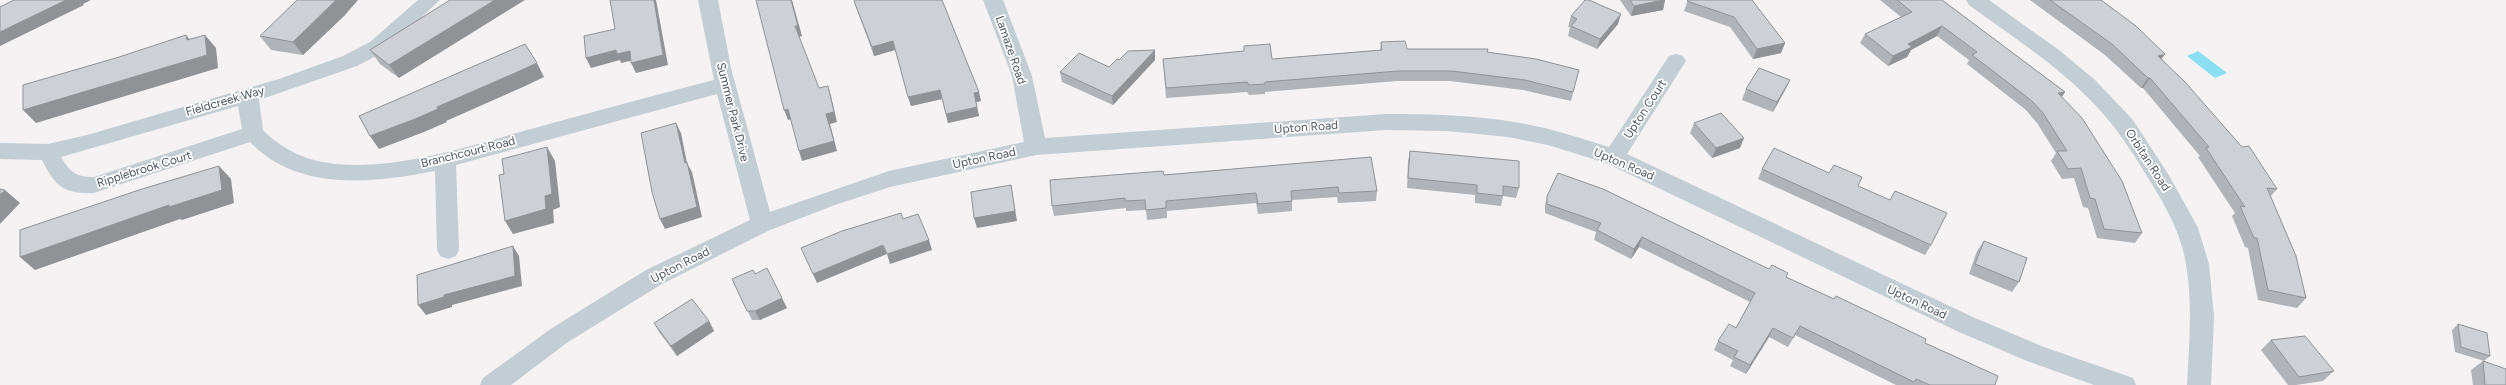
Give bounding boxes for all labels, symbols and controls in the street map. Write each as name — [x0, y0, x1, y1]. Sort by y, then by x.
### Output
street label: Lamaze Road — [993, 14, 1029, 86]
street label: Summer Park Drive — [714, 61, 752, 163]
street label: Upton Court — [1621, 76, 1670, 141]
street label: Fieldcreek Way — [184, 83, 267, 119]
street label: Upton Road — [1273, 118, 1339, 136]
street label: Orbitan Road — [2123, 126, 2173, 194]
street label: Branchcourt Road — [419, 134, 517, 170]
street label: Upton Road — [951, 144, 1017, 172]
street label: Upton Road — [1592, 145, 1656, 183]
street label: Ripplebrook Court — [95, 148, 194, 190]
street label: Upton Road — [648, 244, 712, 286]
street label: Upton Road — [1885, 282, 1949, 322]

